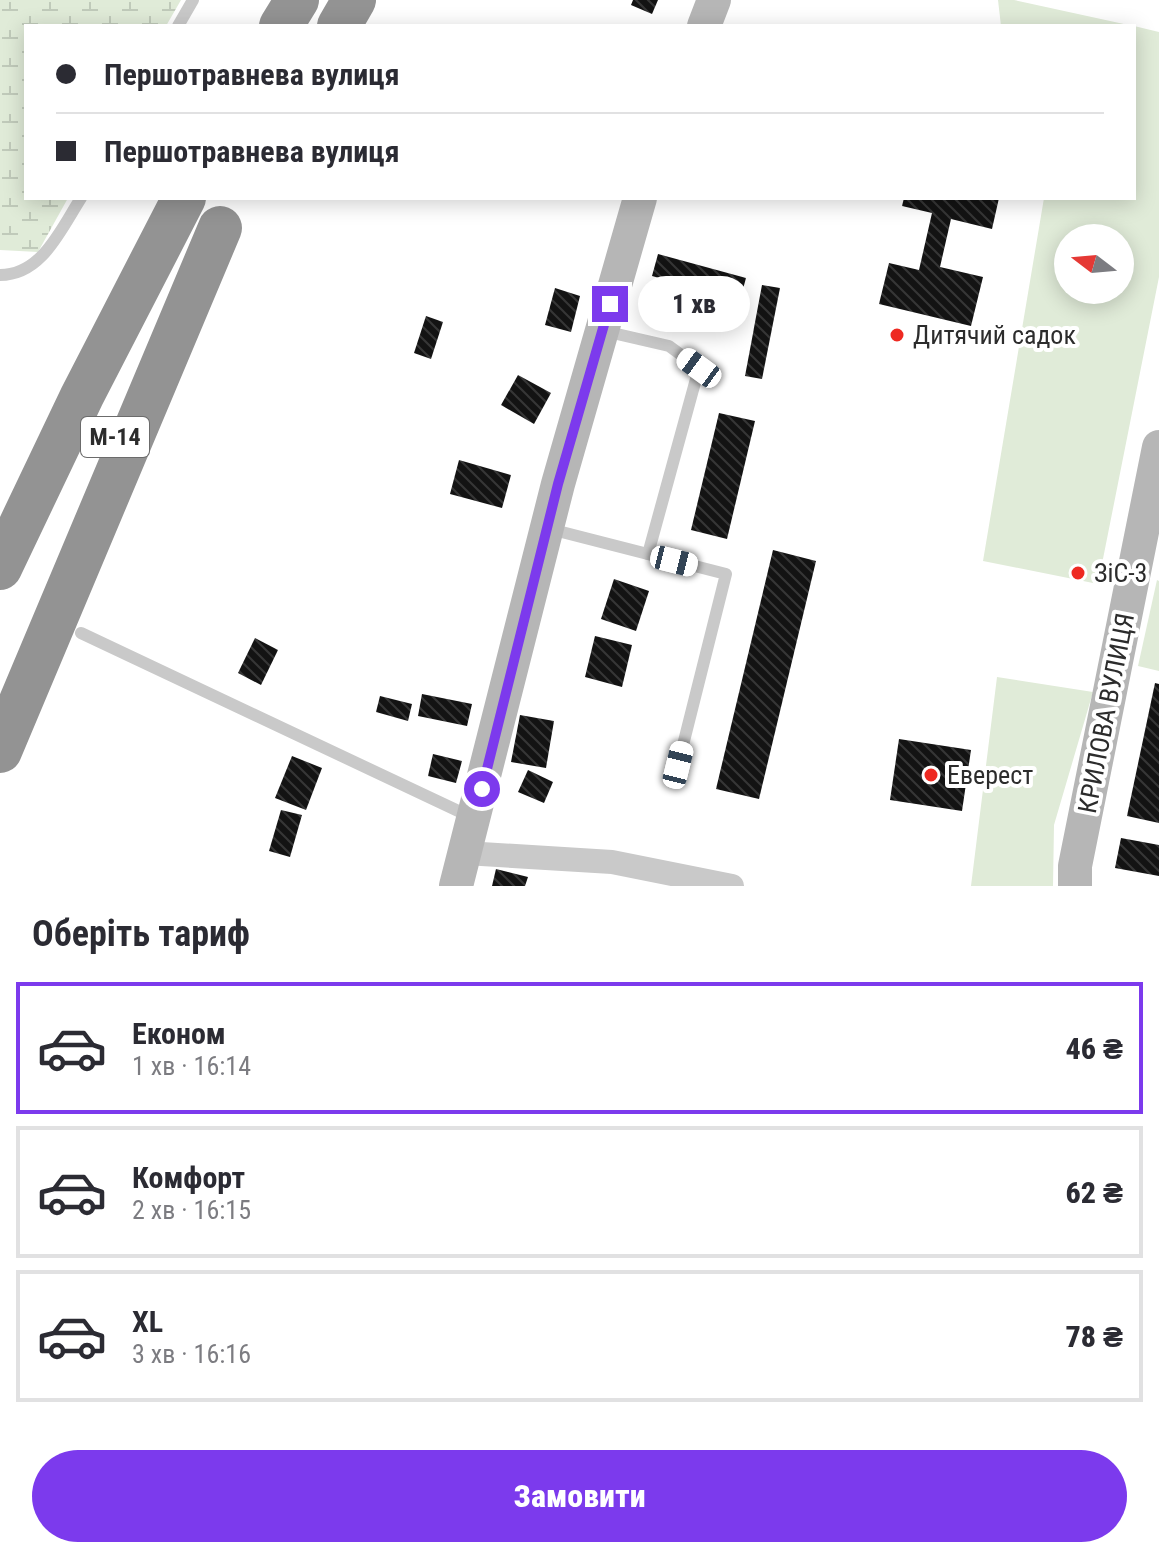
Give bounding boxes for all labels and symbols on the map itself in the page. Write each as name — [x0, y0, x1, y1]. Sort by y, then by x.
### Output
north arrow — [1054, 224, 1134, 304]
callout: 1 хв — [638, 276, 750, 332]
route end — [592, 286, 628, 322]
place label: Дитячий садок — [913, 320, 1076, 350]
marker: Дитячий садок — [888, 326, 906, 344]
car — [673, 344, 725, 392]
road number: М-14 — [81, 417, 149, 457]
car — [648, 544, 700, 578]
place label: ЗіС-3 — [1094, 558, 1147, 588]
marker: ЗіС-3 — [1069, 564, 1087, 582]
street label: КРИЛОВА ВУЛИЦЯ — [1072, 610, 1140, 816]
car — [661, 739, 695, 791]
place label: Еверест — [947, 760, 1033, 790]
marker: Еверест — [922, 766, 940, 784]
route start — [464, 771, 500, 807]

